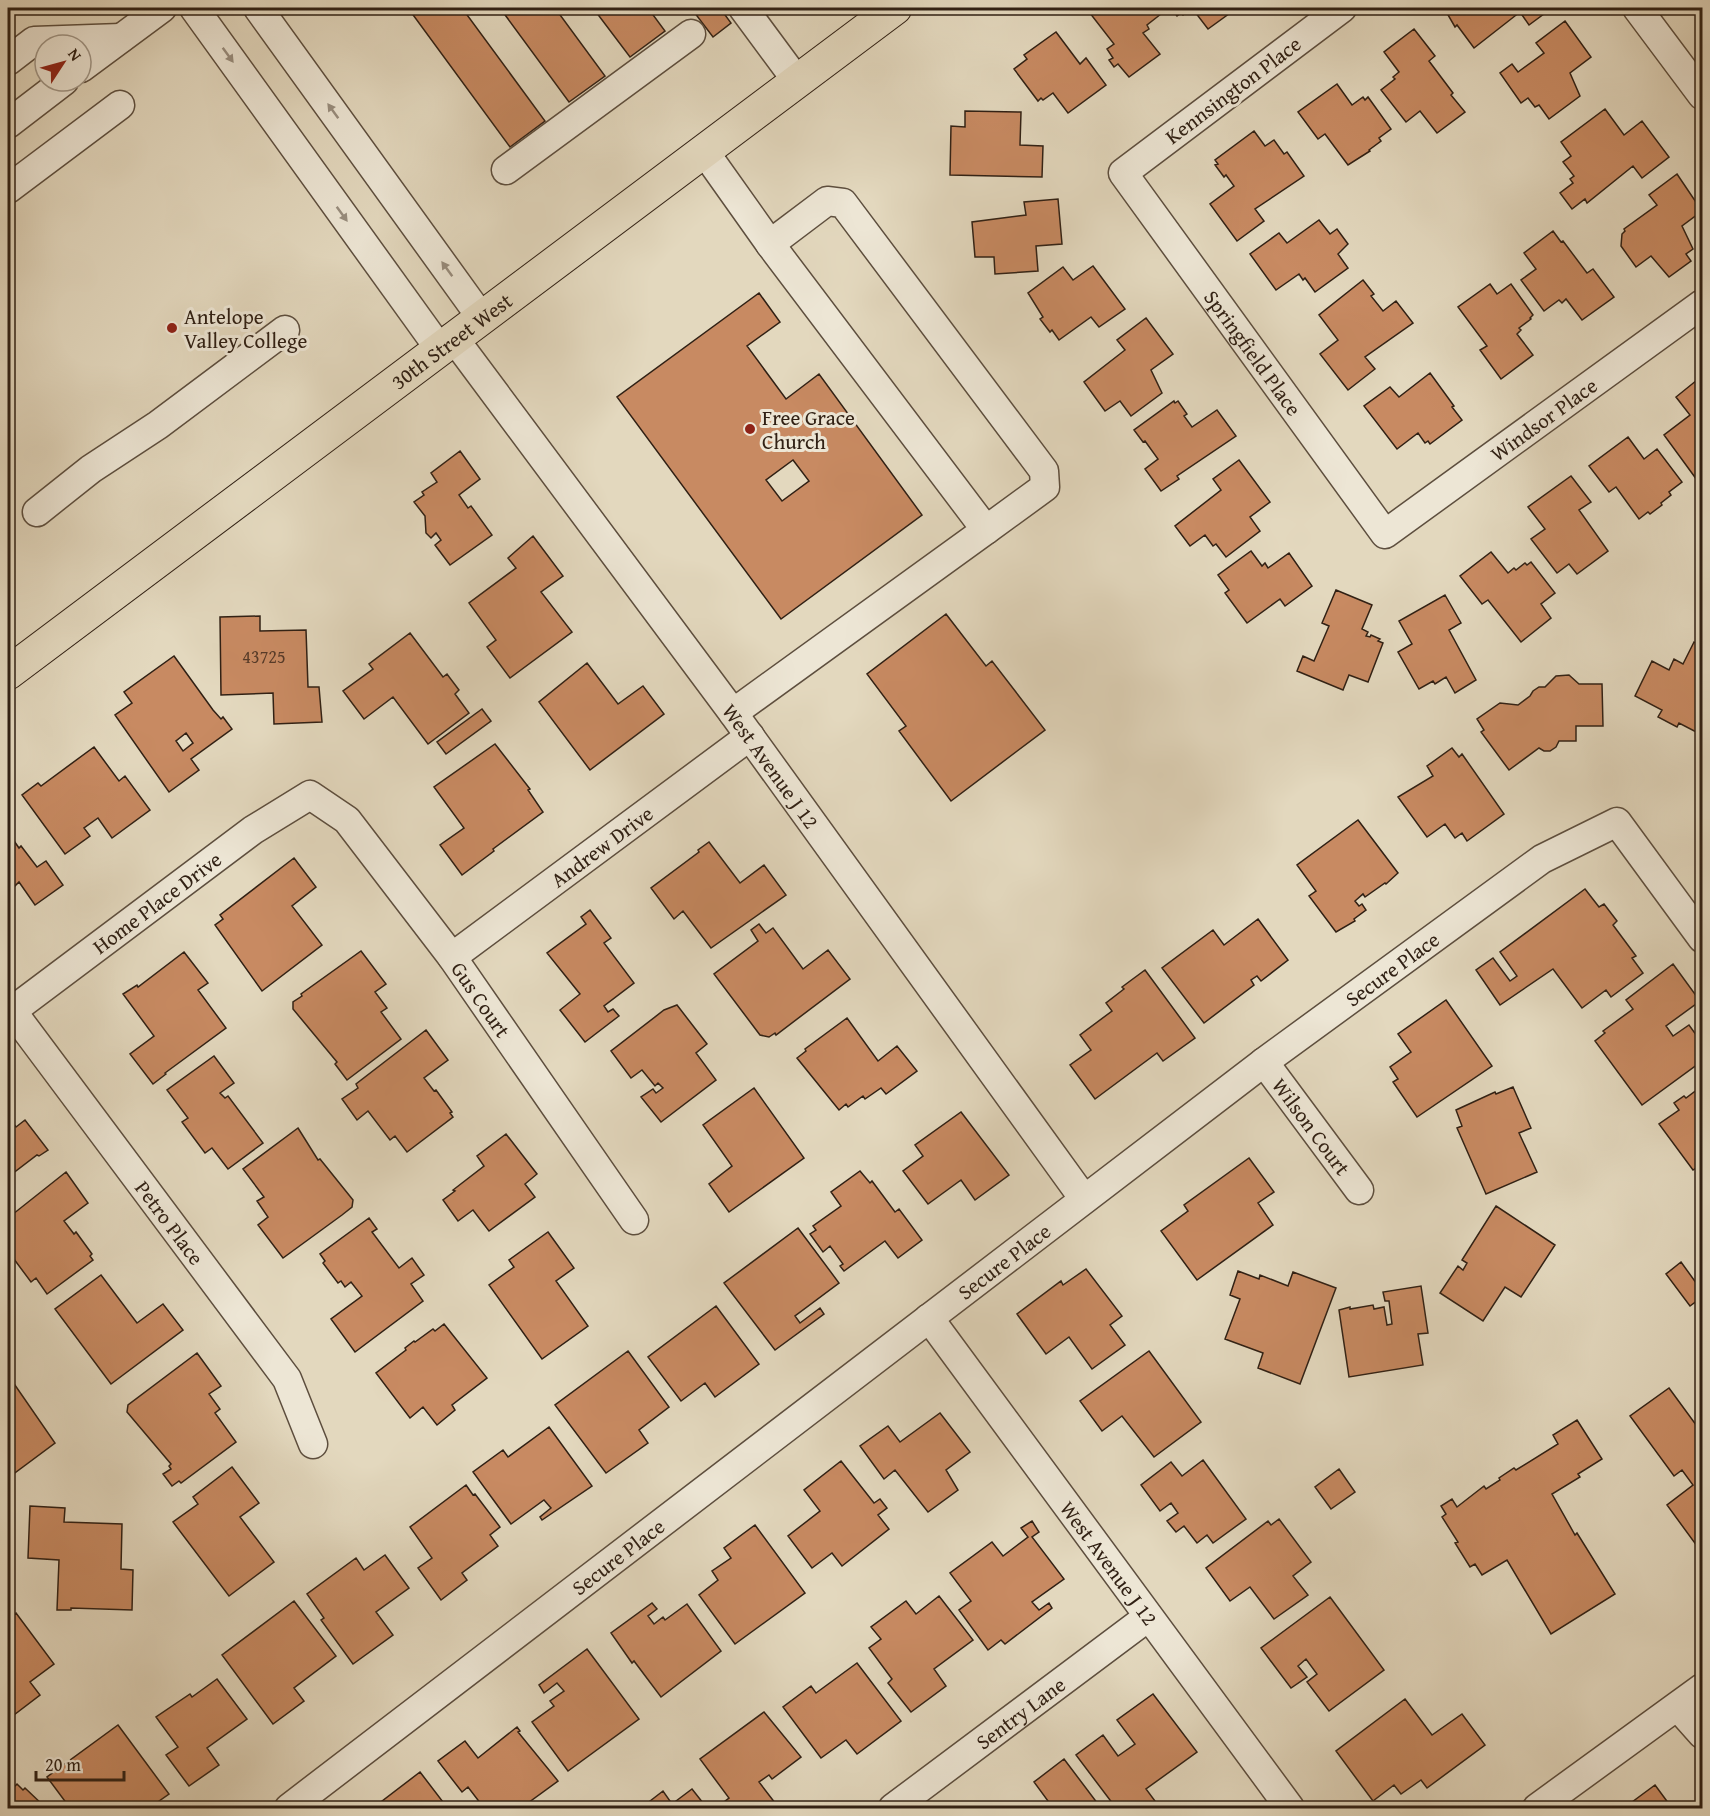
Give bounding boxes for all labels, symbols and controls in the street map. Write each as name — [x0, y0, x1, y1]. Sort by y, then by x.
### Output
street label: Kennsington Place — [1159, 28, 1308, 151]
north arrow — [33, 33, 93, 93]
text: N — [62, 43, 88, 66]
one-way arrow — [222, 47, 234, 63]
one-way arrow — [327, 104, 339, 120]
one-way arrow — [336, 205, 348, 221]
one-way arrow — [441, 262, 453, 278]
street label: Springfield Place — [1197, 283, 1310, 422]
street label: 30th Street West — [384, 285, 519, 396]
place label: Antelope Valley College — [184, 301, 307, 356]
marker: Antelope Valley College — [165, 321, 179, 335]
street label: Windsor Place — [1484, 370, 1603, 468]
place label: Free Grace Church — [762, 402, 855, 457]
marker: Free Grace Church — [743, 422, 757, 436]
house number: 43725 — [242, 643, 286, 670]
street label: West Avenue J 12 — [715, 697, 827, 835]
street label: Andrew Drive — [544, 798, 659, 895]
street label: Home Place Drive — [86, 843, 228, 961]
street label: Secure Place — [1338, 924, 1446, 1014]
street label: Gus Court — [444, 955, 519, 1044]
street label: Wilson Court — [1265, 1071, 1359, 1182]
street label: Petro Place — [128, 1174, 212, 1271]
street label: Secure Place — [951, 1215, 1057, 1307]
street label: West Avenue J 12 — [1053, 1494, 1166, 1632]
street label: Secure Place — [565, 1511, 671, 1602]
street label: Sentry Lane — [969, 1669, 1072, 1757]
scale bar — [36, 1744, 124, 1782]
text: 20 m — [45, 1751, 81, 1778]

